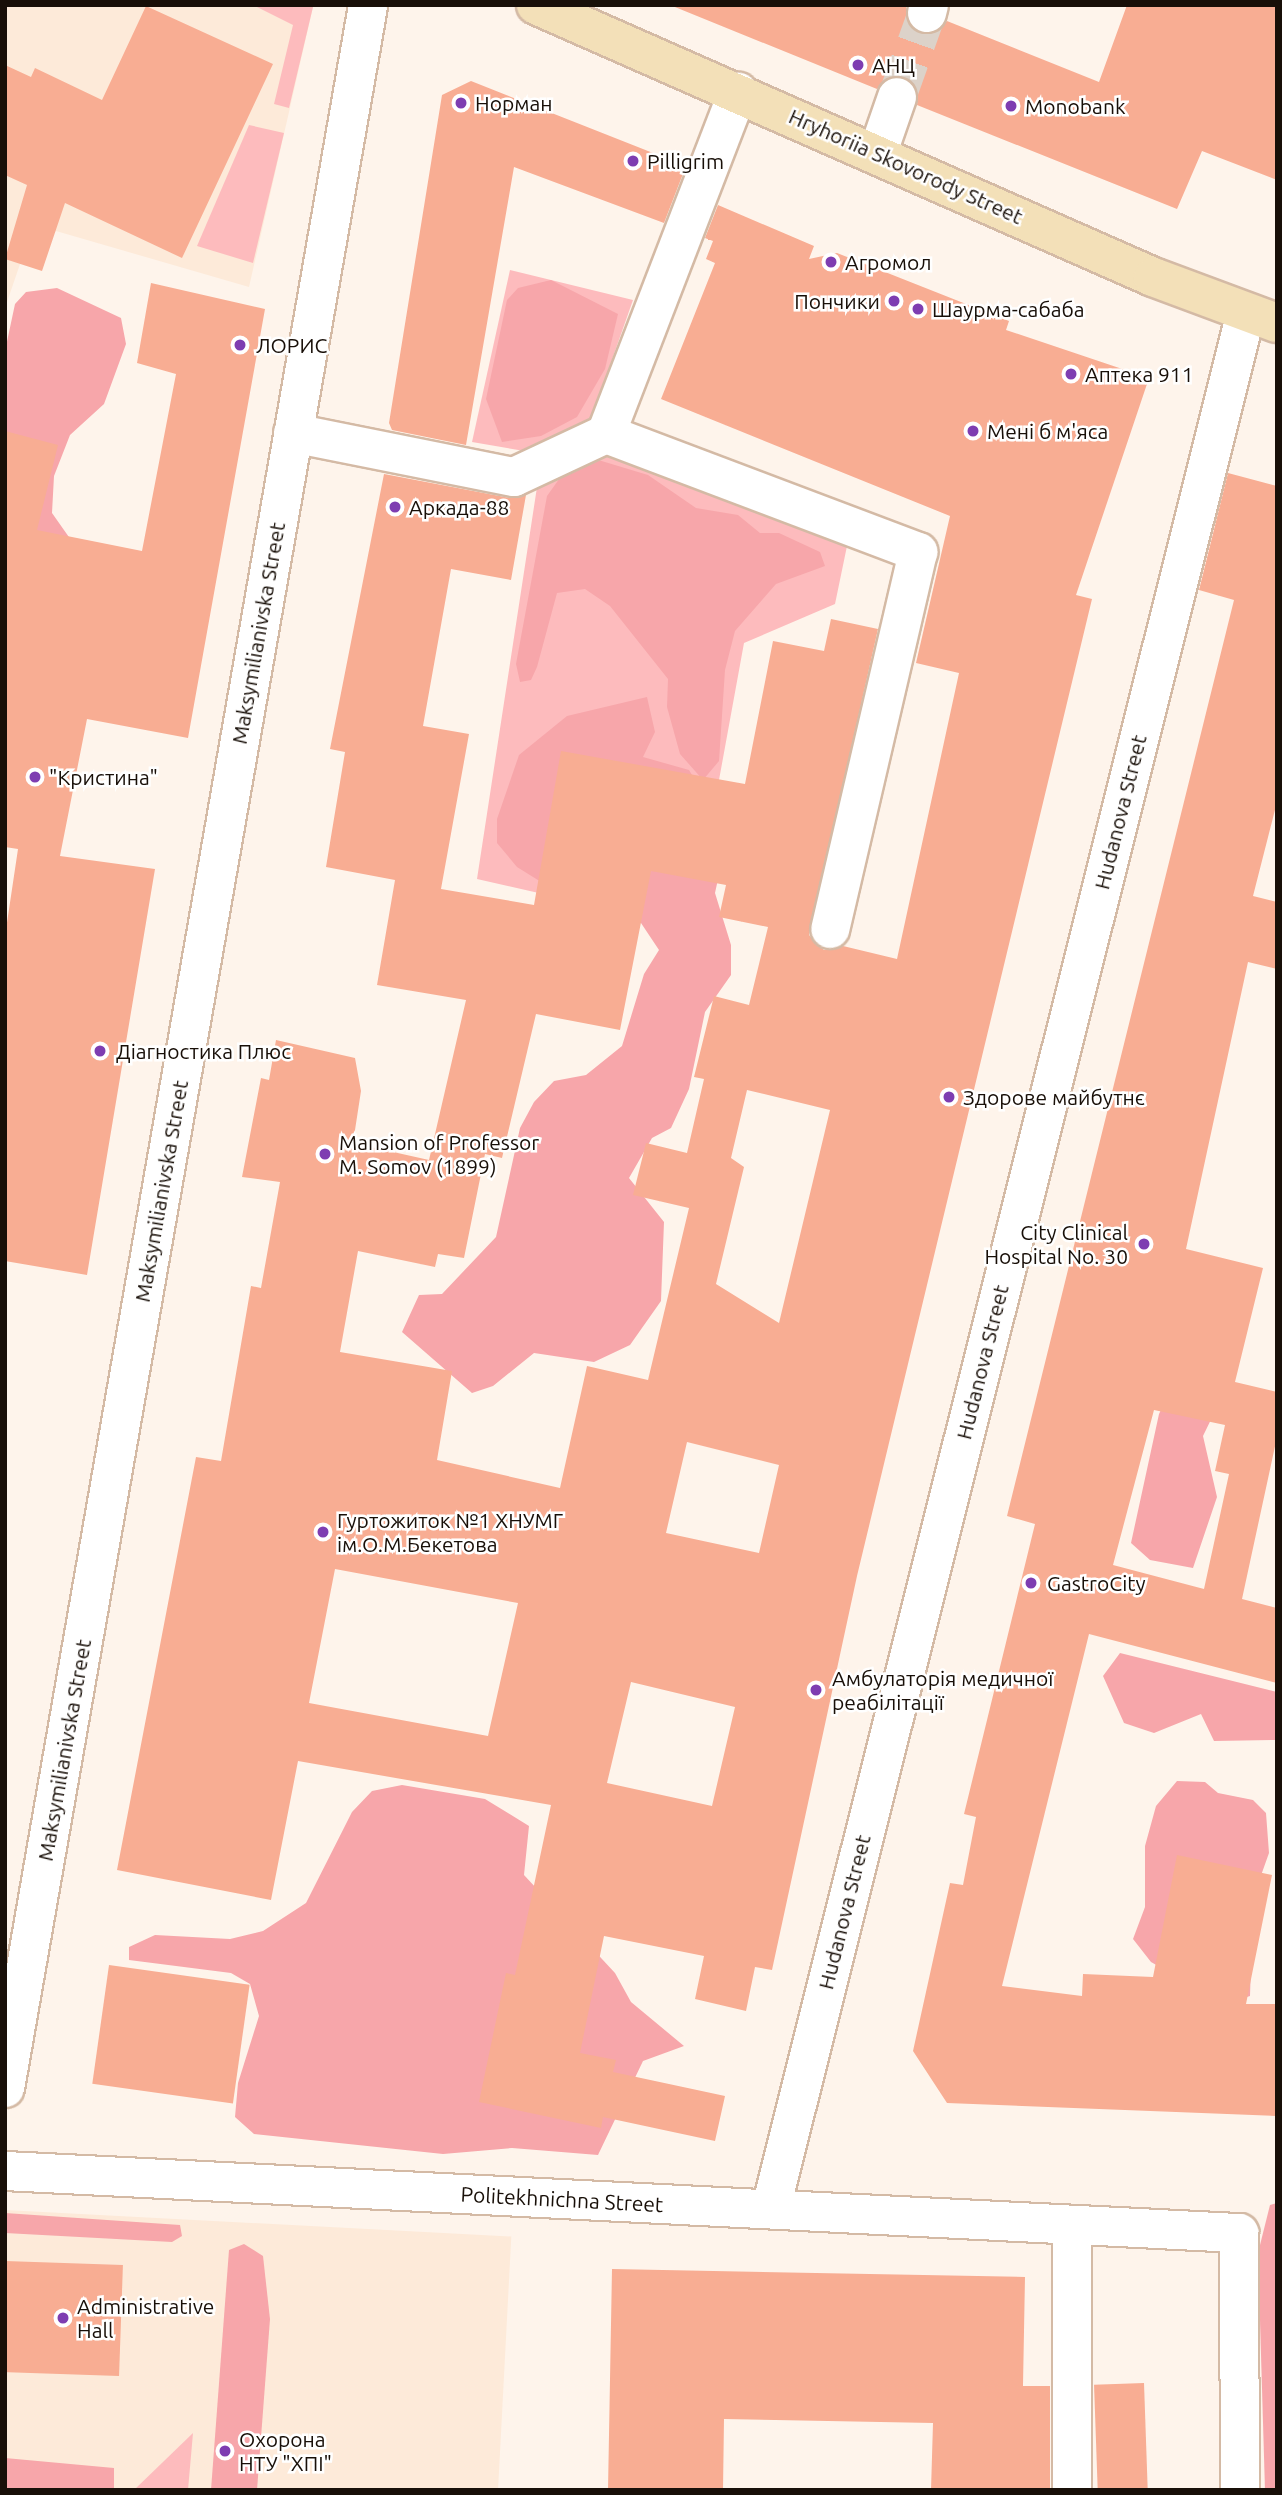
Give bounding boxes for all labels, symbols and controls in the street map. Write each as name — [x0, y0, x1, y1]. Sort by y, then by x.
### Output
place label: АНЦ — [872, 52, 915, 78]
marker: АНЦ — [850, 57, 866, 73]
place label: Норман — [475, 90, 553, 116]
place label: Monobank — [1025, 93, 1125, 119]
marker: Норман — [453, 95, 469, 111]
marker: Monobank — [1003, 98, 1019, 114]
street label: Hryhoriia Skovorody Street — [785, 103, 1027, 229]
place label: Pilligrim — [647, 148, 724, 174]
marker: Pilligrim — [625, 153, 641, 169]
place label: Агромол — [845, 249, 932, 275]
marker: Агромол — [823, 254, 839, 270]
place label: Пончики — [794, 288, 880, 314]
marker: Пончики — [886, 293, 902, 309]
place label: Шаурма-сабаба — [932, 296, 1085, 322]
marker: Шаурма-сабаба — [910, 301, 926, 317]
place label: ЛОРИС — [256, 332, 327, 358]
marker: ЛОРИС — [230, 335, 250, 355]
place label: Аптека 911 — [1085, 361, 1194, 387]
marker: Аптека 911 — [1063, 366, 1079, 382]
place label: Мені б м'яса — [987, 418, 1108, 444]
marker: Мені б м'яса — [965, 423, 981, 439]
place label: Аркада-88 — [409, 494, 509, 520]
marker: Аркада-88 — [387, 499, 403, 515]
street label: Maksymilianivska Street — [226, 520, 290, 746]
street label: Hudanova Street — [1089, 732, 1151, 892]
place label: "Кристина" — [49, 764, 158, 790]
marker: "Кристина" — [27, 769, 43, 785]
place label: Діагностика Плюс — [116, 1038, 291, 1064]
marker: Діагностика Плюс — [90, 1041, 110, 1061]
street label: Maksymilianivska Street — [129, 1078, 193, 1304]
place label: Здорове майбутнє — [963, 1084, 1145, 1110]
marker: Здорове майбутнє — [941, 1089, 957, 1105]
place label: Mansion of Professor M. Somov (1899) — [339, 1129, 539, 1179]
marker: Mansion of Professor M. Somov (1899) — [317, 1146, 333, 1162]
place label: City Clinical Hospital No. 30 — [984, 1219, 1128, 1269]
marker: City Clinical Hospital No. 30 — [1134, 1234, 1154, 1254]
street label: Hudanova Street — [951, 1282, 1013, 1442]
place label: Гуртожиток №1 ХНУМГ ім.О.М.Бекетова — [337, 1507, 563, 1557]
marker: Гуртожиток №1 ХНУМГ ім.О.М.Бекетова — [315, 1524, 331, 1540]
place label: GastroCity — [1047, 1570, 1146, 1596]
marker: GastroCity — [1021, 1573, 1041, 1593]
street label: Maksymilianivska Street — [32, 1637, 96, 1863]
place label: Амбулаторія медичної реабілітації — [832, 1665, 1053, 1715]
marker: Амбулаторія медичної реабілітації — [806, 1680, 826, 1700]
street label: Hudanova Street — [813, 1832, 875, 1992]
street label: Politekhnichna Street — [460, 2181, 664, 2217]
place label: Administrative Hall — [77, 2293, 214, 2343]
marker: Administrative Hall — [55, 2310, 71, 2326]
place label: Охорона НТУ "ХПІ" — [239, 2426, 332, 2476]
marker: Охорона НТУ "ХПІ" — [217, 2443, 233, 2459]

